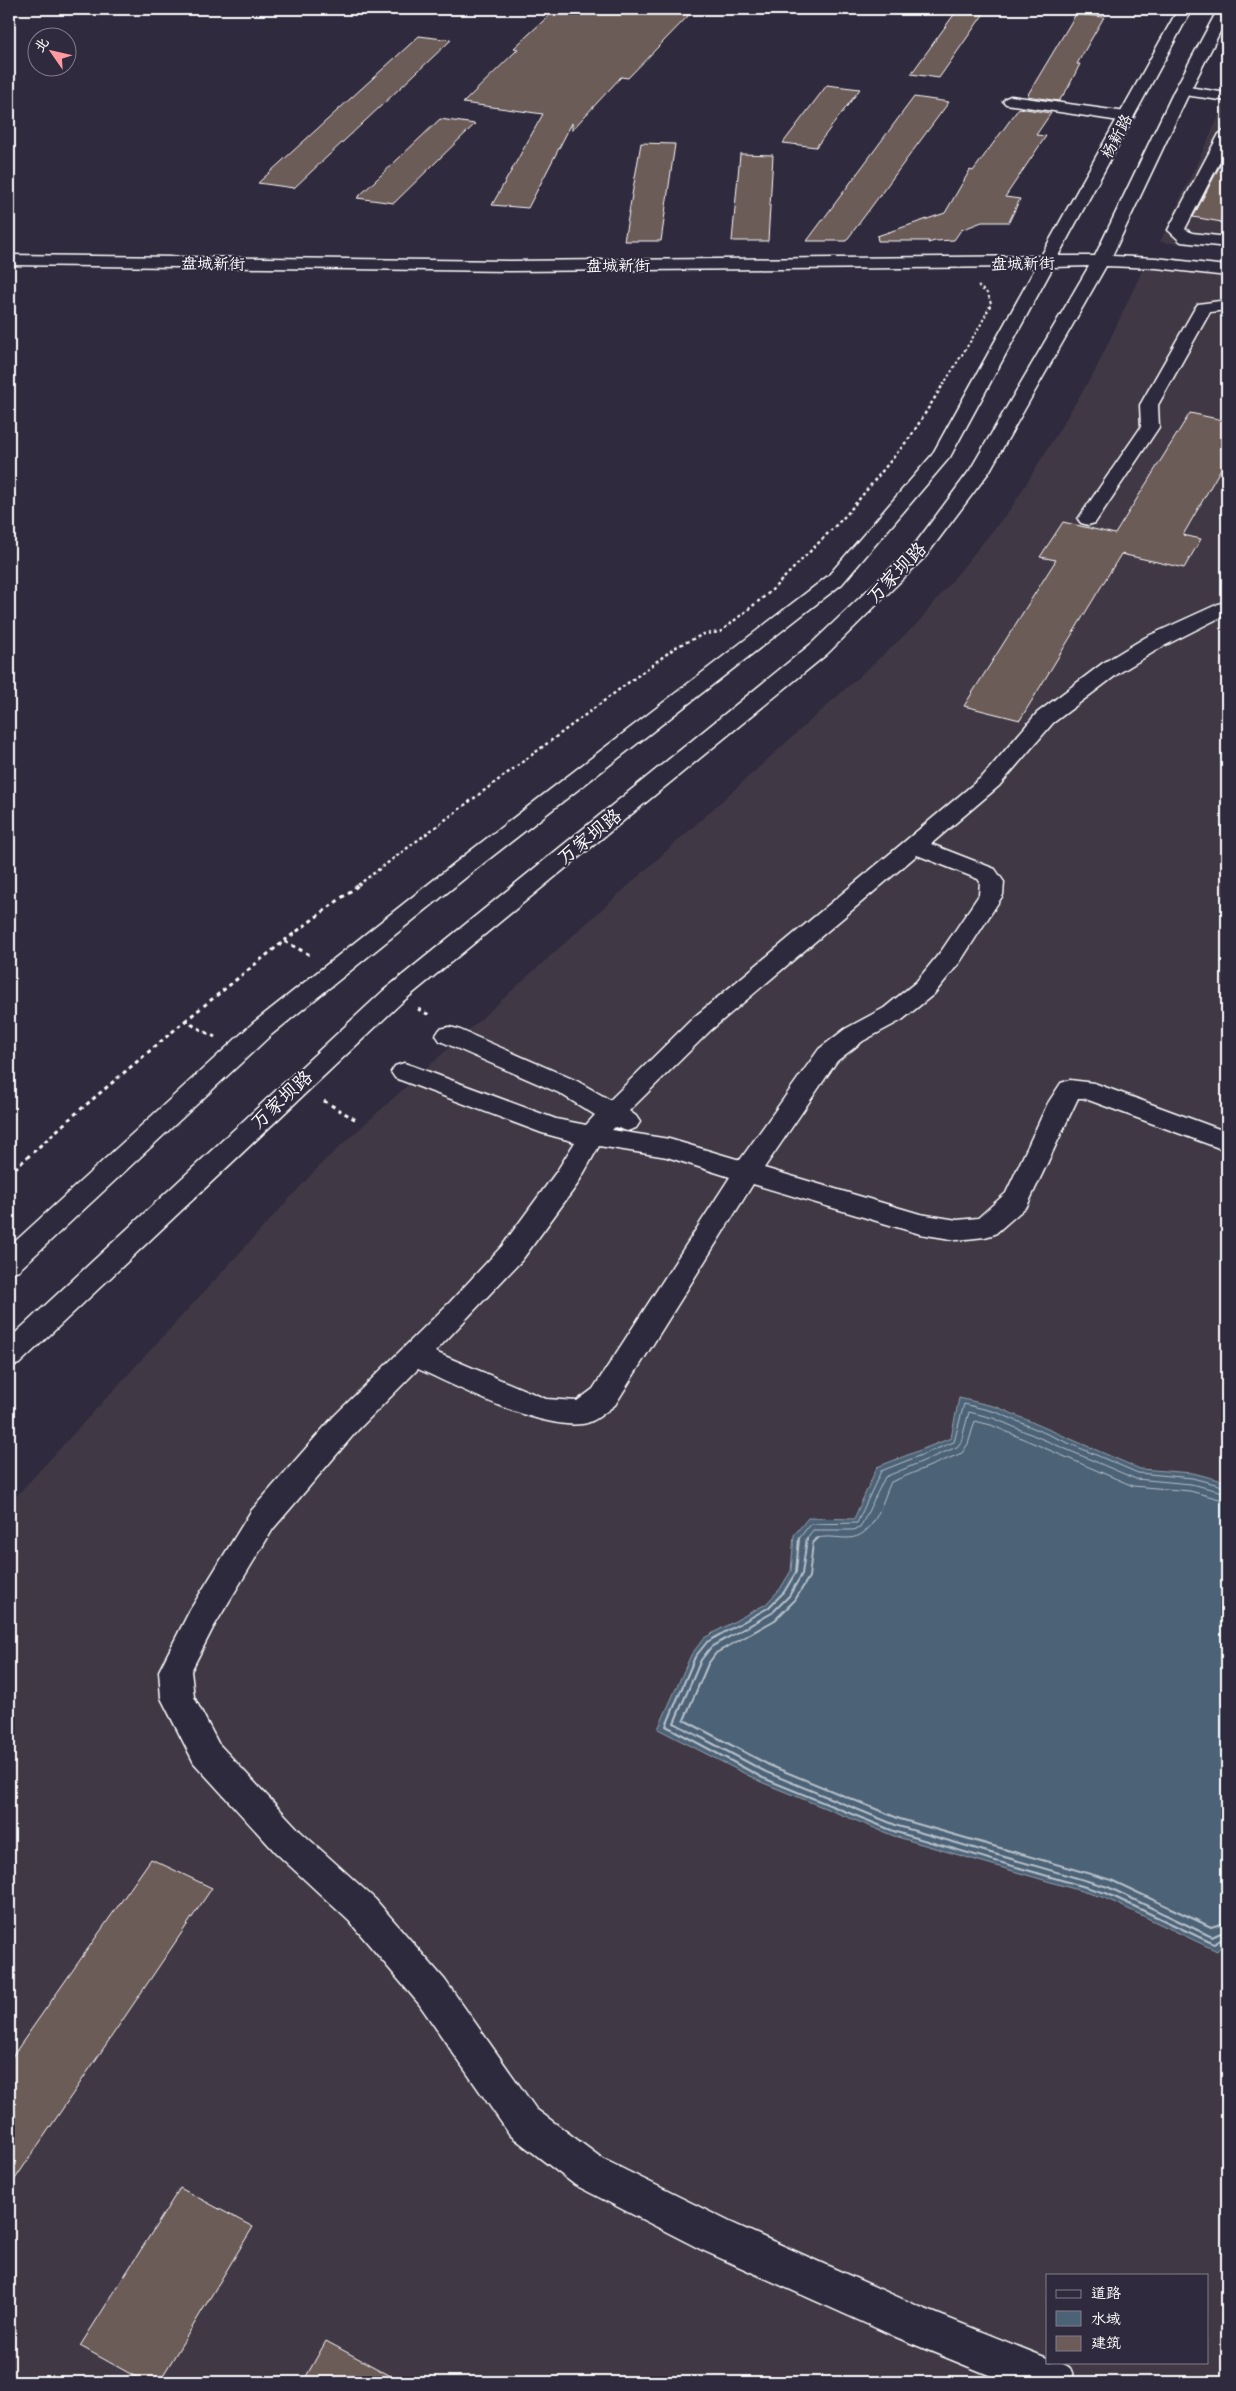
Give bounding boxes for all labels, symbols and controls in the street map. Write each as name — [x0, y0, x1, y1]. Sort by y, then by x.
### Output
north arrow — [28, 28, 78, 78]
text: 北 — [30, 34, 54, 57]
street label: 杨新路 — [1096, 110, 1138, 163]
street label: 盘城新街 — [181, 252, 245, 276]
street label: 盘城新街 — [991, 252, 1055, 276]
street label: 盘城新街 — [586, 255, 650, 277]
street label: 万家坝路 — [861, 536, 933, 610]
street label: 万家坝路 — [552, 803, 628, 872]
street label: 万家坝路 — [245, 1064, 319, 1136]
legend — [1046, 2274, 1208, 2364]
text: 道路 — [1091, 2283, 1121, 2304]
text: 水域 — [1091, 2309, 1121, 2330]
text: 建筑 — [1091, 2333, 1121, 2354]

